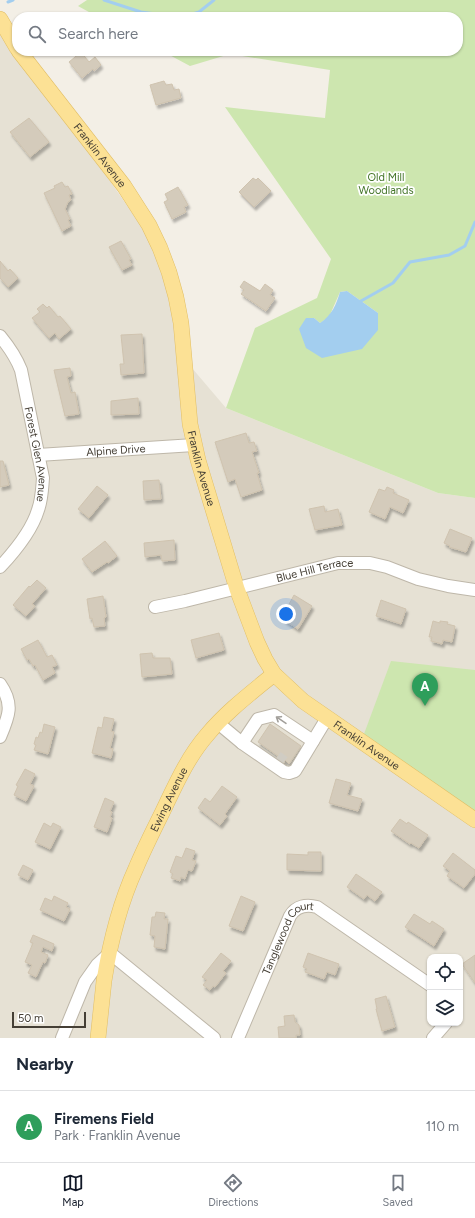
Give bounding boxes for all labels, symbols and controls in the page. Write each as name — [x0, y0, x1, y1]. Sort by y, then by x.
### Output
search box — [12, 12, 463, 56]
icon: search — [26, 23, 48, 45]
text: Search here — [58, 25, 138, 43]
street label: Franklin Avenue — [71, 121, 129, 190]
park label: Old Mill Woodlands — [358, 171, 414, 197]
street label: Forest Glen Avenue — [22, 405, 49, 503]
street label: Franklin Avenue — [185, 429, 218, 508]
street label: Alpine Drive — [86, 442, 146, 459]
street label: Blue Hill Terrace — [275, 557, 353, 585]
your location — [276, 604, 296, 624]
pin: A — [412, 673, 438, 706]
one-way arrow — [276, 716, 287, 724]
street label: Franklin Avenue — [331, 718, 402, 773]
street label: Ewing Avenue — [148, 765, 190, 834]
street label: Tanglewood Court — [260, 900, 315, 977]
map controls — [427, 954, 463, 1026]
button: locate — [427, 954, 463, 990]
button: layers — [427, 990, 463, 1026]
scale bar — [12, 1010, 86, 1029]
text: 50 m — [18, 1012, 43, 1025]
text: Nearby — [16, 1054, 74, 1074]
text: Firemens Field — [54, 1110, 154, 1128]
text: A — [24, 1119, 34, 1134]
text: 110 m — [426, 1119, 459, 1134]
text: Park · Franklin Avenue — [54, 1128, 180, 1143]
tab: Map — [62, 1172, 84, 1209]
tab: Directions — [208, 1172, 258, 1209]
tab: Saved — [383, 1172, 413, 1209]

